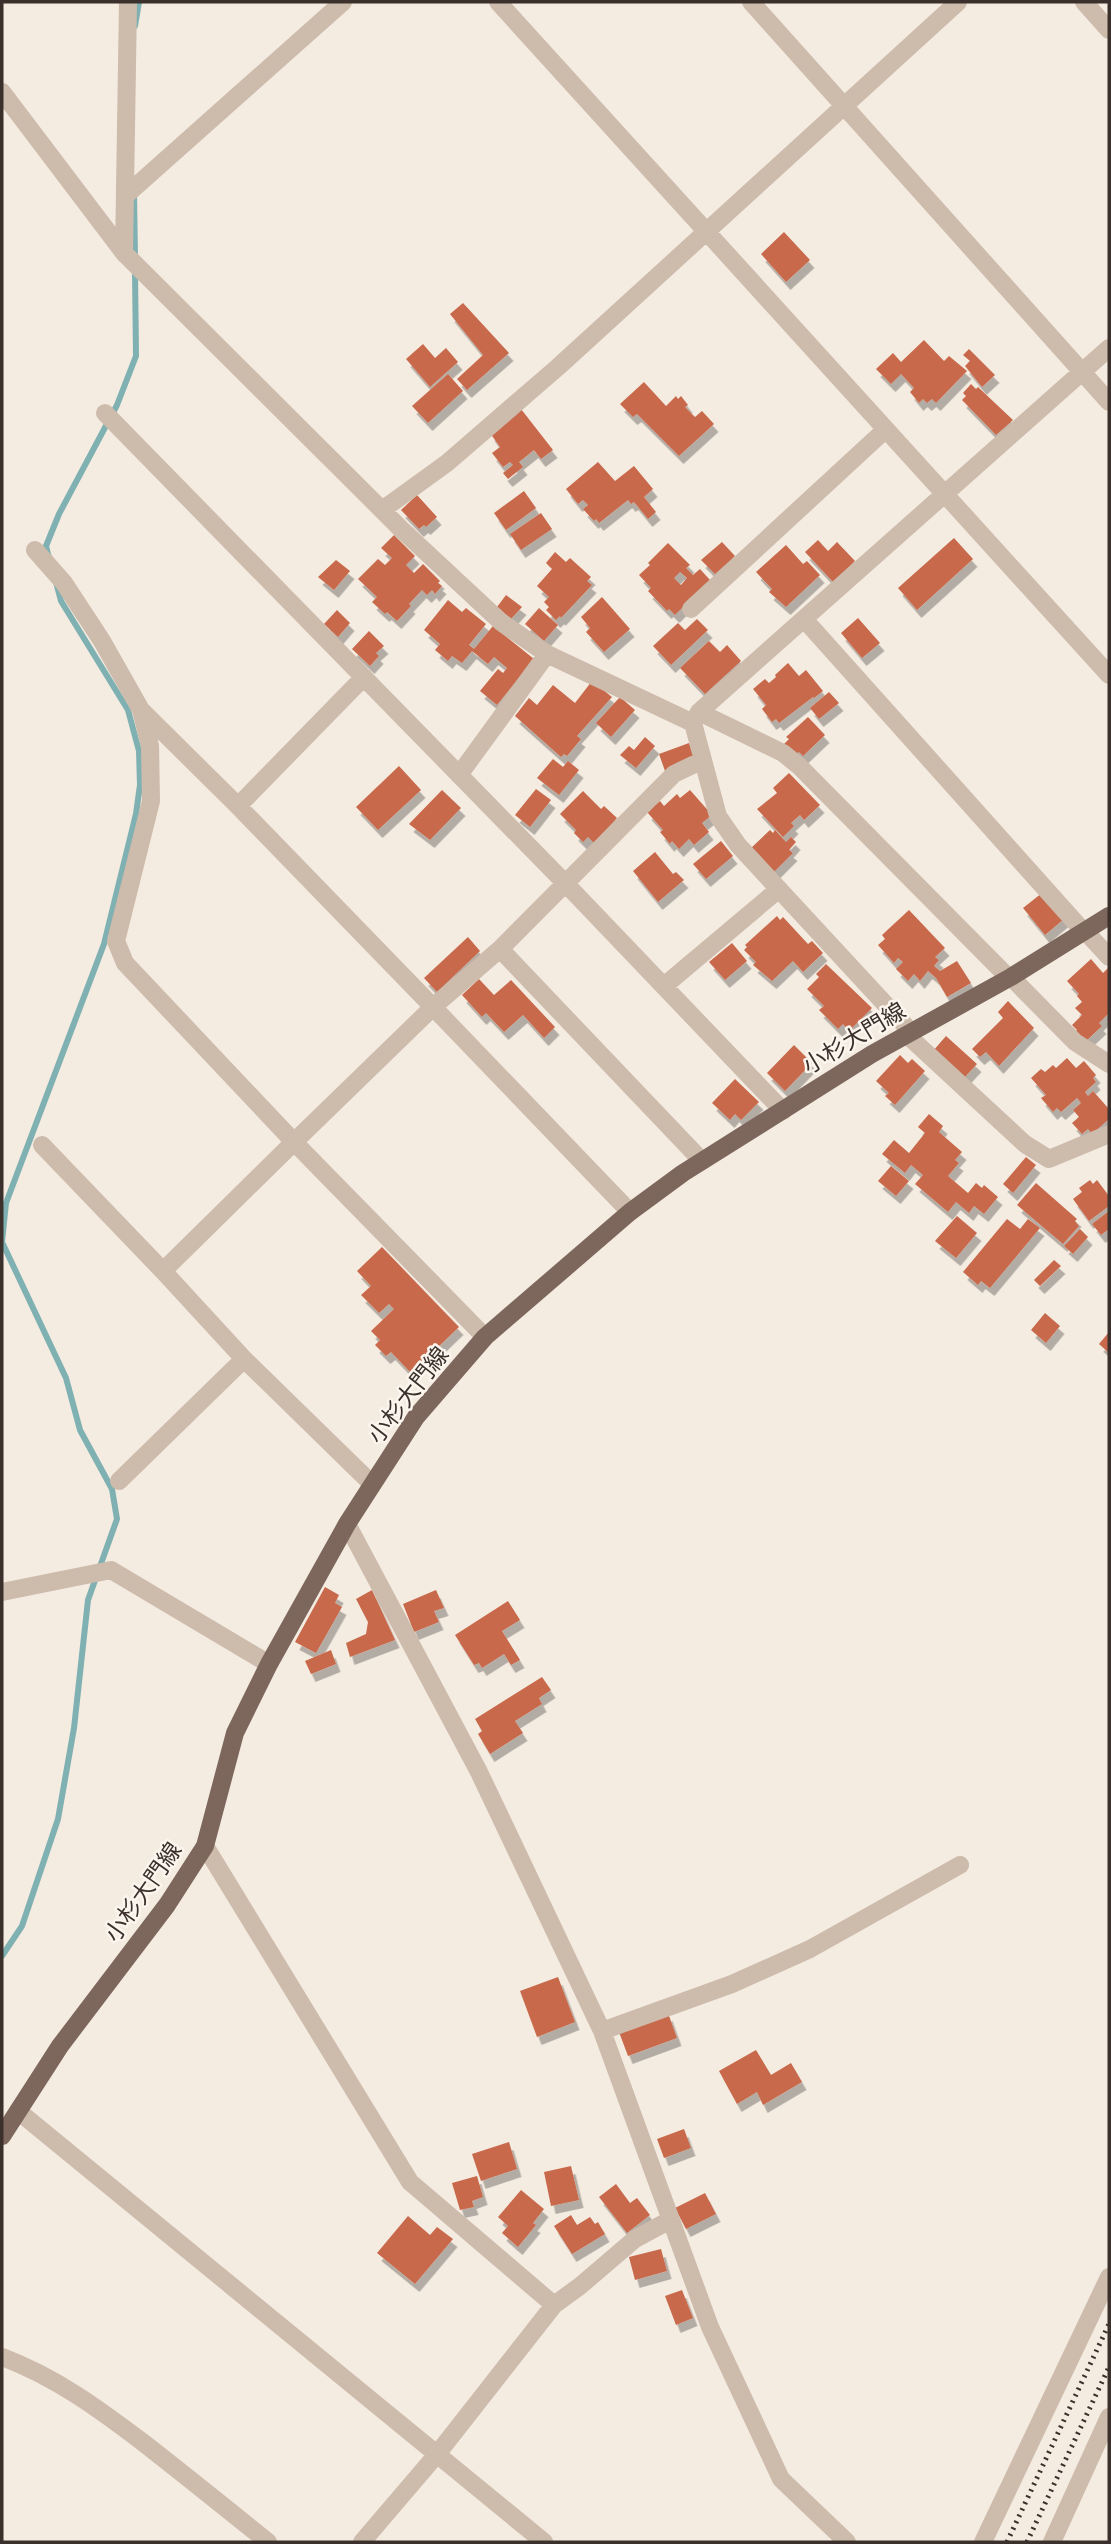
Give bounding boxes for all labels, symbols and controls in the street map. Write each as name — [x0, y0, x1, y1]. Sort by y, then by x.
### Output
street label: 小杉大門線 — [796, 995, 910, 1080]
street label: 小杉大門線 — [360, 1340, 454, 1449]
street label: 小杉大門線 — [97, 1836, 187, 1947]

